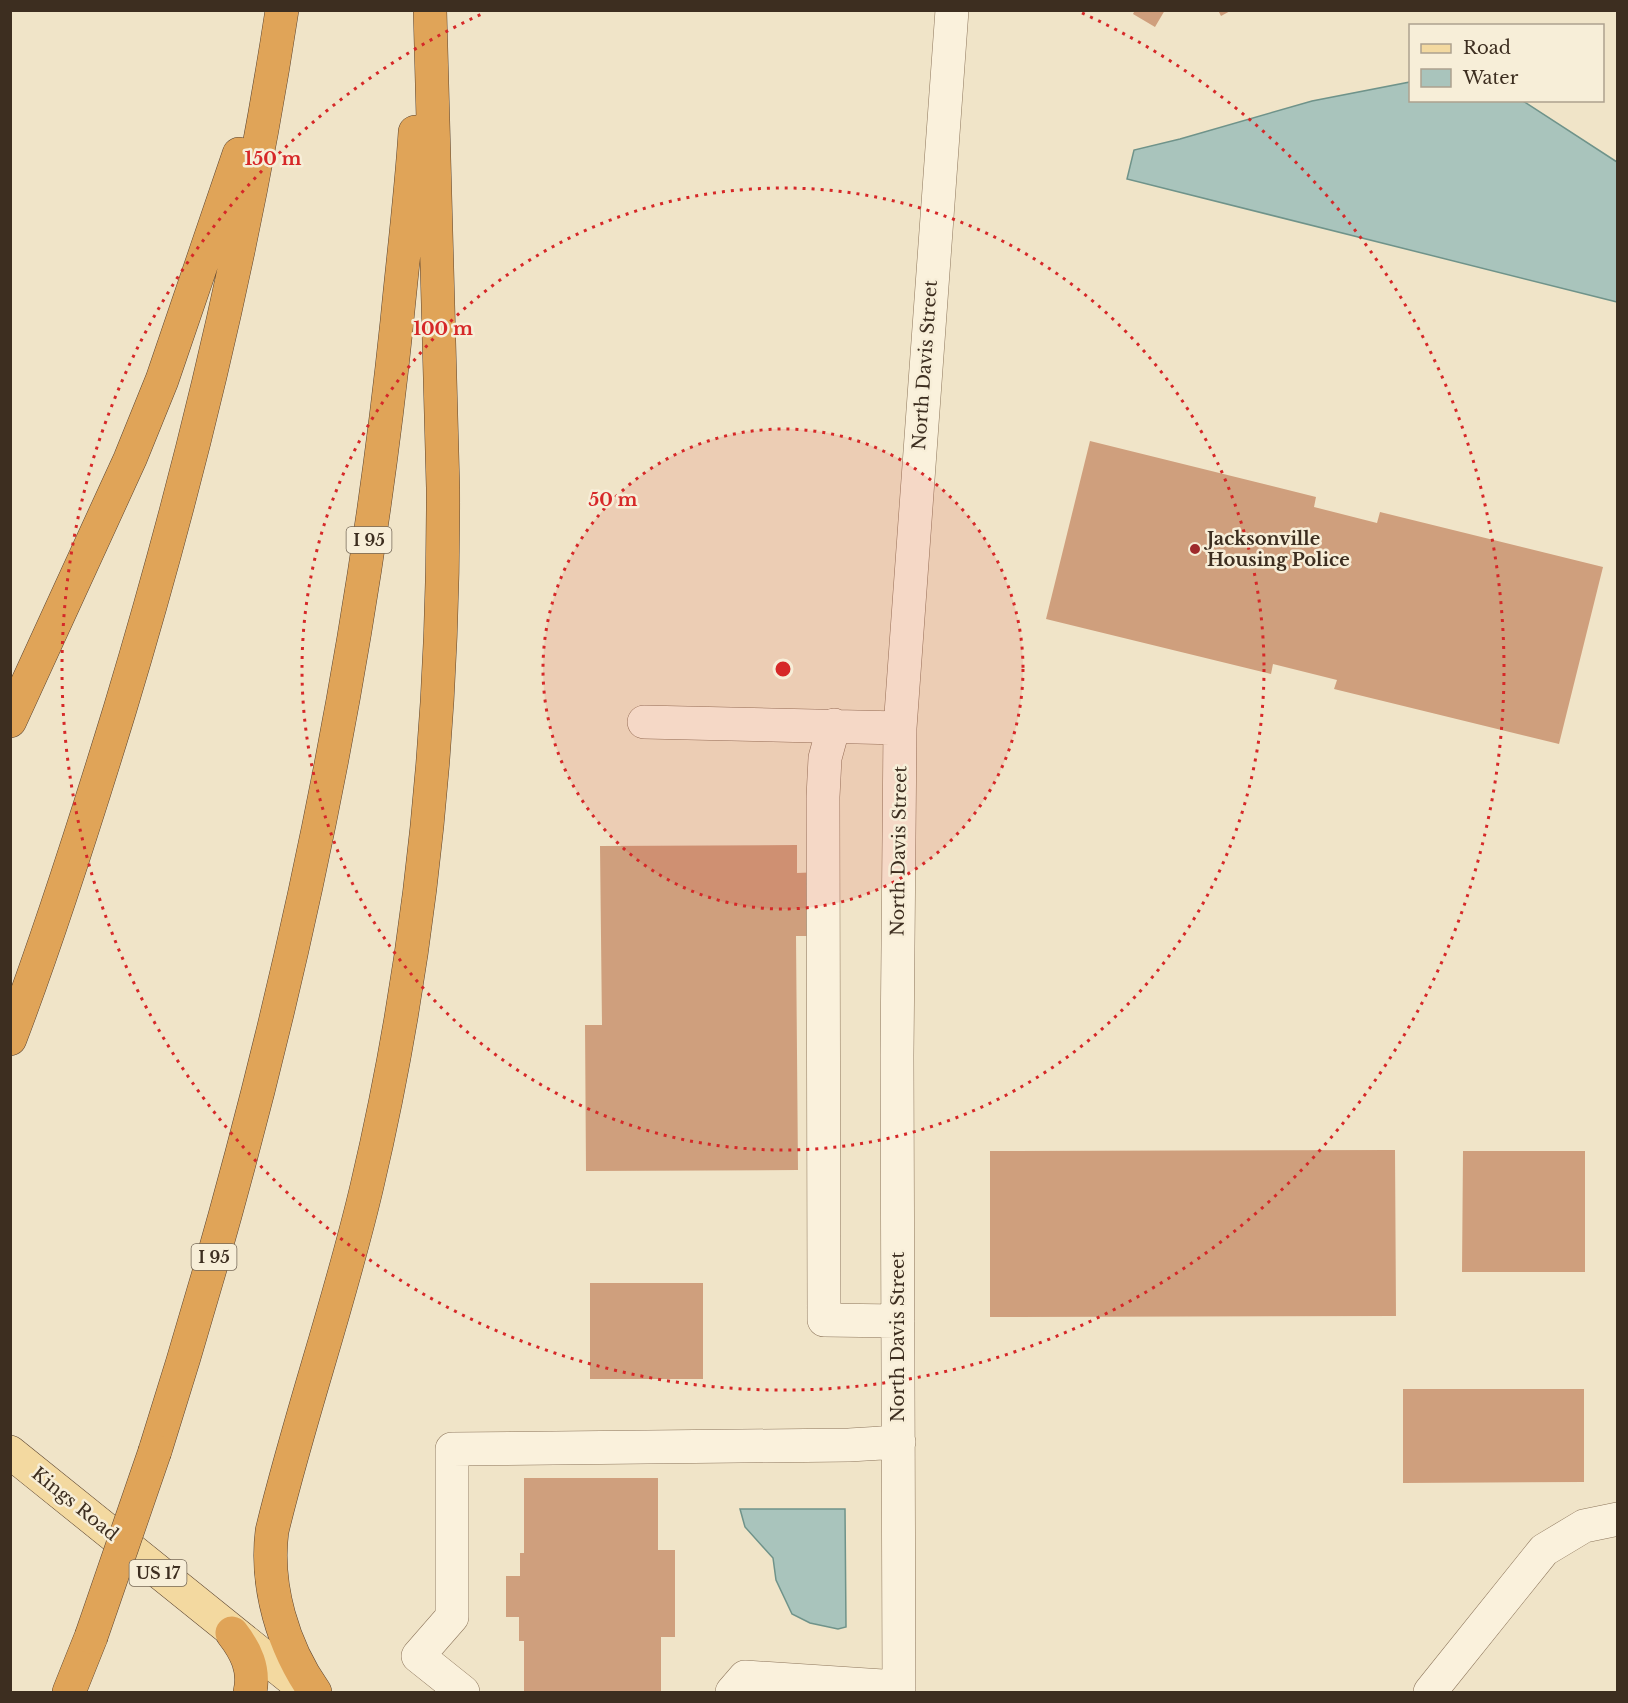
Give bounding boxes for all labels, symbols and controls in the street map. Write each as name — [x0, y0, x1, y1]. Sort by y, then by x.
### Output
legend — [1409, 24, 1604, 102]
text: Road — [1463, 37, 1511, 59]
text: Water — [1462, 67, 1519, 89]
text: 150 m — [245, 148, 302, 170]
street label: North Davis Street — [908, 279, 942, 451]
text: 100 m — [413, 318, 473, 340]
text: 50 m — [589, 489, 638, 511]
road number: I 95 — [346, 527, 392, 553]
place label: Jacksonville Housing Police — [1203, 528, 1350, 571]
marker: Jacksonville Housing Police — [1188, 542, 1202, 556]
centre of rings — [773, 659, 793, 679]
street label: North Davis Street — [887, 765, 911, 936]
road number: I 95 — [192, 1244, 236, 1270]
street label: North Davis Street — [887, 1252, 909, 1422]
street label: Kings Road — [27, 1463, 123, 1545]
road number: US 17 — [130, 1560, 186, 1586]

